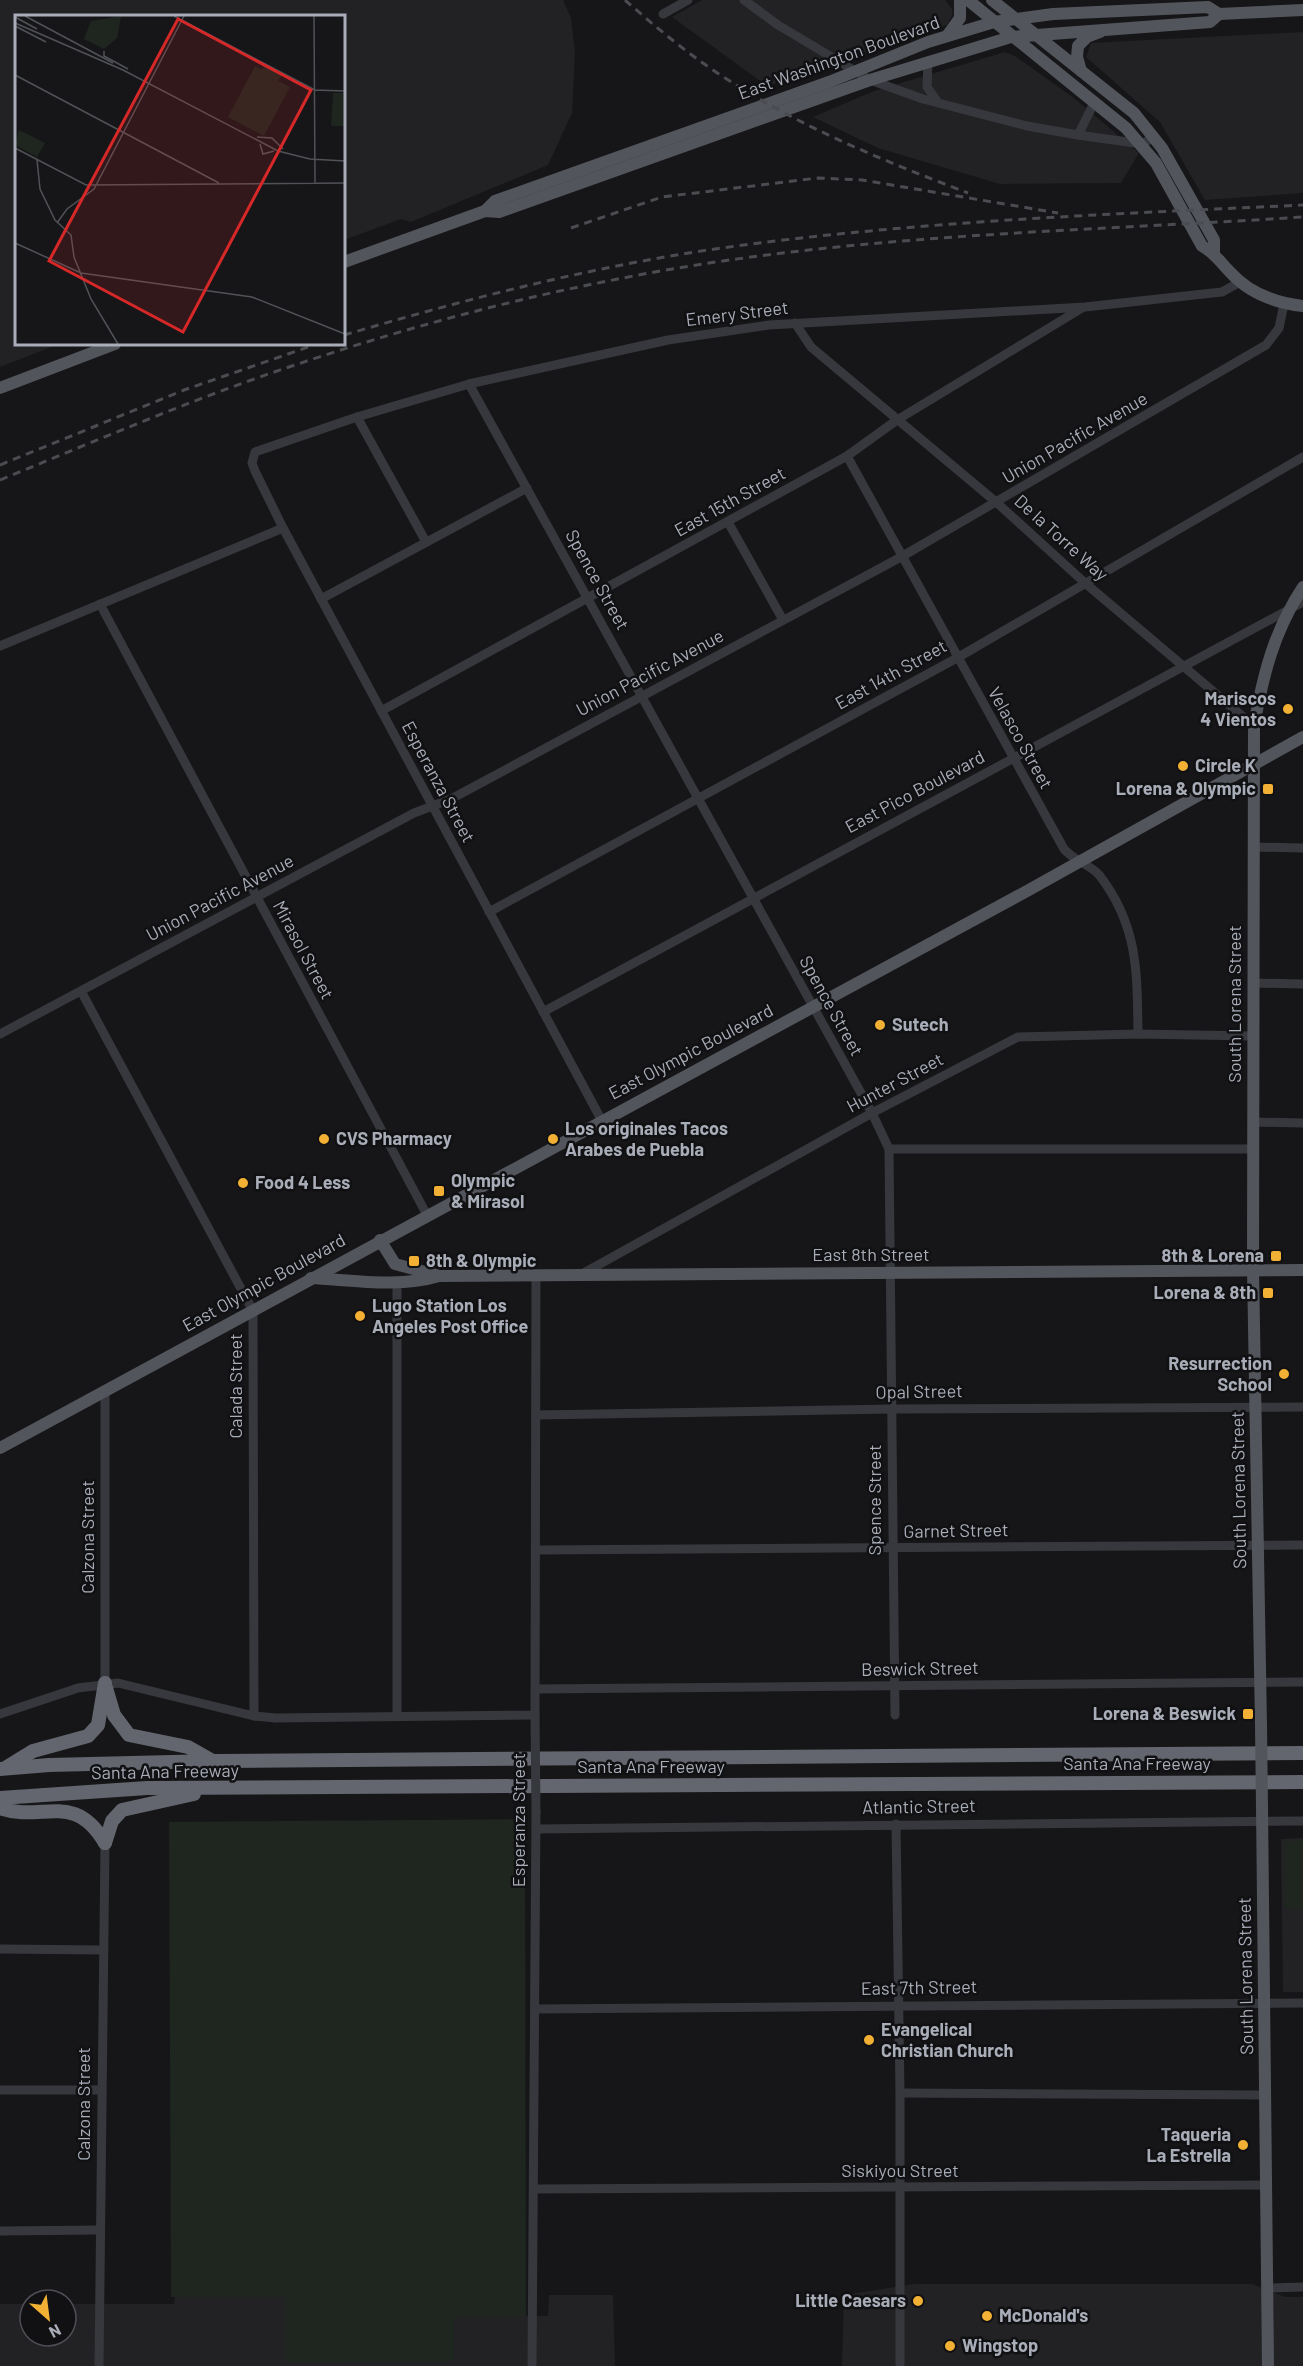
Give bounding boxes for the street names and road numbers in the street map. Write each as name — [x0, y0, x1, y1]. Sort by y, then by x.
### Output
street label: East Washington Boulevard — [735, 10, 942, 104]
street label: Emery Street — [684, 296, 790, 330]
street label: Union Pacific Avenue — [998, 387, 1151, 488]
street label: East 15th Street — [670, 462, 789, 541]
street label: De la Torre Way — [1010, 489, 1113, 585]
street label: Spence Street — [561, 526, 634, 633]
street label: Union Pacific Avenue — [572, 624, 727, 720]
street label: East 14th Street — [831, 634, 950, 714]
street label: Velasco Street — [984, 683, 1058, 792]
street label: Esperanza Street — [398, 717, 480, 846]
street label: East Pico Boulevard — [841, 745, 988, 837]
street label: Union Pacific Avenue — [142, 849, 297, 945]
street label: Mirasol Street — [269, 896, 339, 1003]
street label: South Lorena Street — [1223, 925, 1245, 1083]
street label: Spence Street — [795, 952, 868, 1059]
street label: East Olympic Boulevard — [605, 998, 776, 1104]
street label: Hunter Street — [842, 1047, 947, 1117]
street label: East Olympic Boulevard — [178, 1228, 349, 1336]
street label: East 8th Street — [812, 1243, 930, 1265]
street label: Calada Street — [224, 1333, 246, 1439]
street label: Opal Street — [875, 1379, 963, 1403]
street label: South Lorena Street — [1226, 1411, 1250, 1569]
street label: Spence Street — [863, 1444, 885, 1556]
street label: Calzona Street — [76, 1480, 98, 1594]
street label: Garnet Street — [903, 1518, 1009, 1542]
street label: Beswick Street — [861, 1656, 979, 1680]
street label: Santa Ana Freeway — [1063, 1752, 1211, 1774]
street label: Esperanza Street — [507, 1753, 529, 1887]
street label: Santa Ana Freeway — [577, 1755, 725, 1777]
street label: Santa Ana Freeway — [91, 1759, 239, 1783]
street label: Atlantic Street — [862, 1794, 976, 1818]
street label: South Lorena Street — [1233, 1897, 1257, 2055]
street label: East 7th Street — [861, 1975, 977, 1999]
street label: Calzona Street — [72, 2047, 94, 2161]
street label: Siskiyou Street — [841, 2159, 959, 2181]

